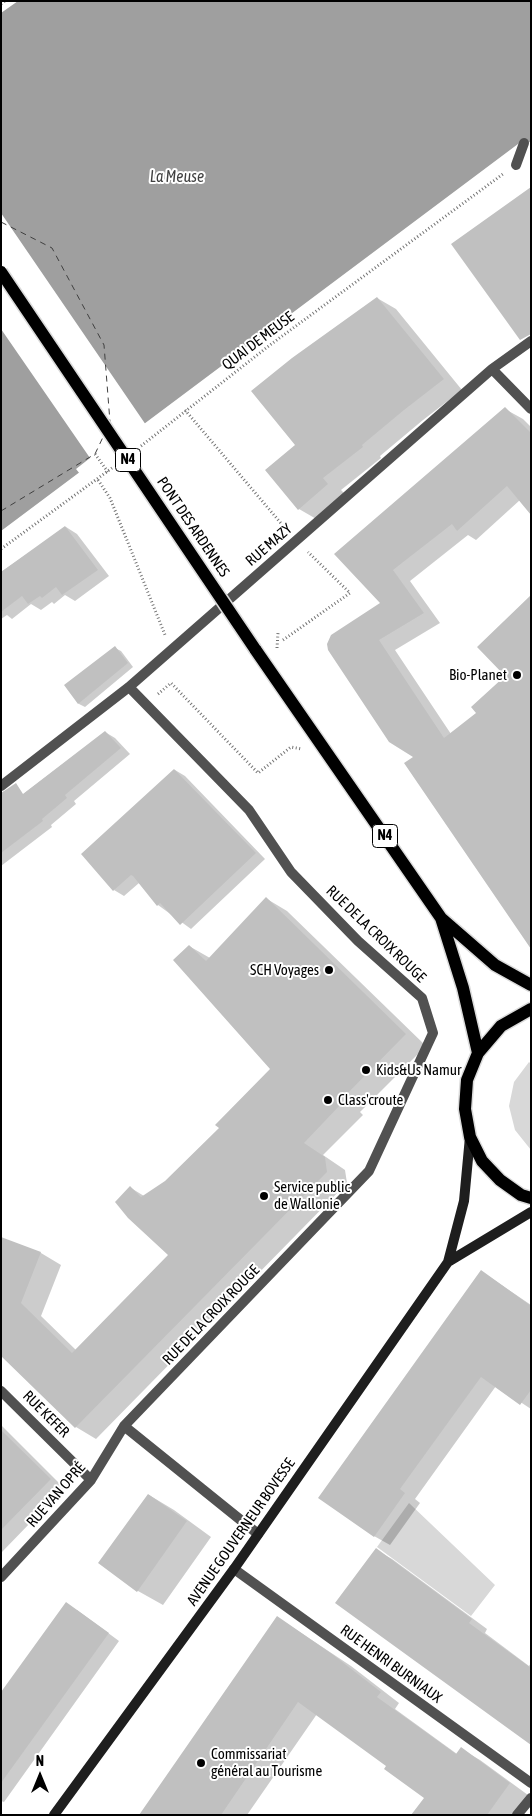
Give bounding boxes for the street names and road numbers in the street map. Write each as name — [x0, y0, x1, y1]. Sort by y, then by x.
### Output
street label: QUAI DE MEUSE — [218, 308, 298, 374]
road number: N4 — [116, 448, 140, 472]
street label: PONT DES ARDENNES — [153, 474, 233, 580]
street label: RUE MAZY — [242, 520, 296, 570]
road number: N4 — [372, 824, 398, 848]
street label: RUE DE LA CROIX ROUGE — [322, 882, 430, 986]
street label: RUE DE LA CROIX ROUGE — [159, 1261, 263, 1369]
street label: RUE KEFER — [19, 1387, 73, 1441]
street label: AVENUE GOUVERNEUR BOVESSE — [183, 1455, 299, 1609]
street label: RUE VAN OPRÉ — [23, 1459, 89, 1531]
street label: RUE HENRI BURNIAUX — [337, 1621, 445, 1707]

